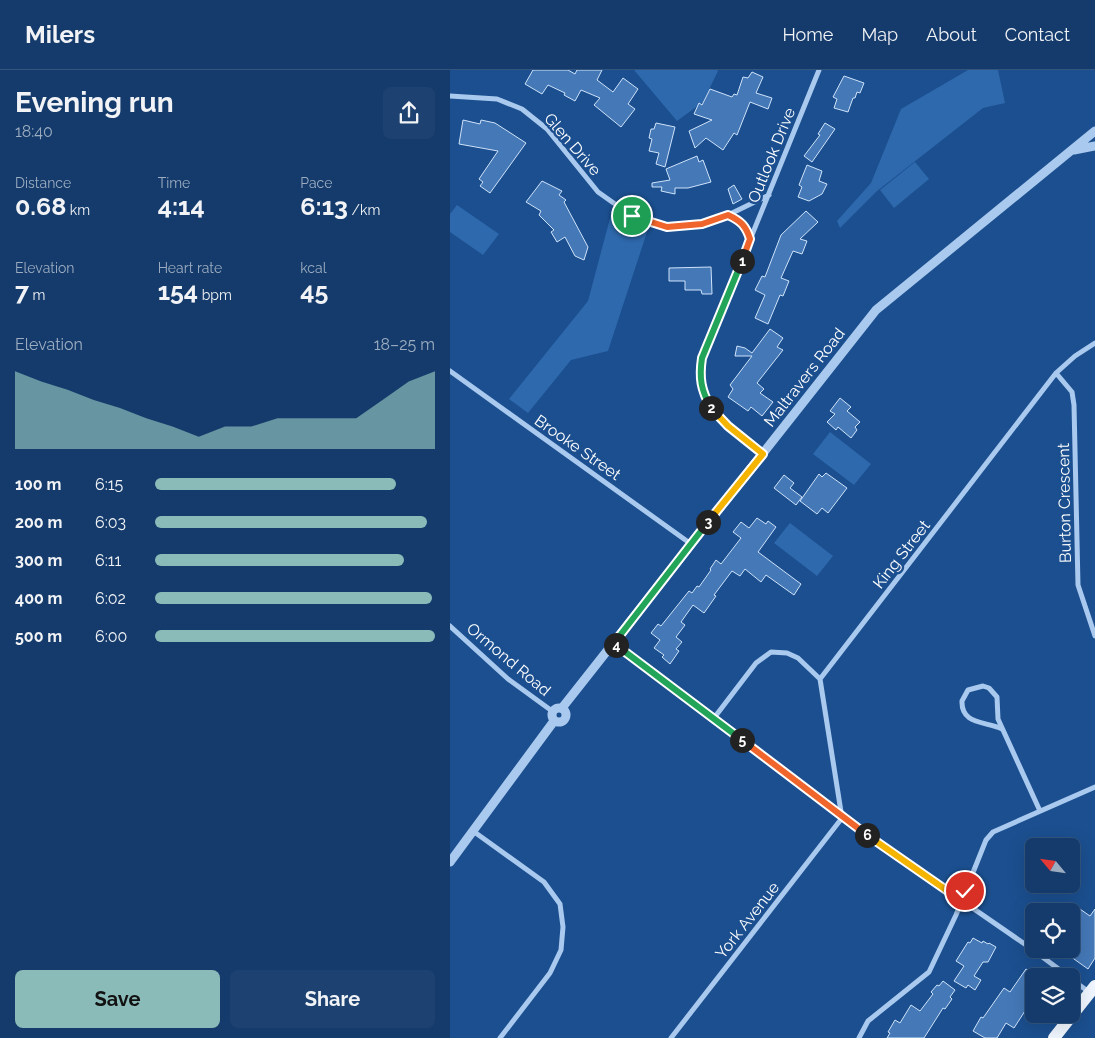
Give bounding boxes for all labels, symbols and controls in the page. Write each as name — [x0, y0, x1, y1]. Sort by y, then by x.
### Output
text: Milers — [25, 20, 95, 49]
text: Home — [782, 24, 833, 45]
text: Map — [861, 24, 898, 45]
text: About — [926, 24, 977, 45]
text: Contact — [1005, 24, 1070, 45]
text: Evening run — [15, 86, 174, 119]
button: share — [383, 87, 435, 139]
street label: Outlook Drive — [744, 105, 799, 206]
street label: Glen Drive — [540, 109, 605, 180]
text: 18:40 — [15, 122, 53, 141]
text: Distance — [15, 175, 71, 191]
text: Time — [158, 175, 190, 191]
text: Pace — [300, 175, 332, 191]
text: 0.68 — [15, 191, 66, 221]
text: 4:14 — [158, 191, 205, 221]
text: 6:13 — [300, 191, 348, 221]
pin — [611, 195, 653, 237]
text: km — [66, 202, 90, 218]
text: /km — [348, 202, 380, 218]
icon: arrive — [618, 202, 646, 230]
pin: 1 — [730, 248, 754, 274]
text: 1 — [739, 253, 746, 269]
text: Elevation — [15, 260, 74, 276]
text: Heart rate — [158, 260, 222, 276]
text: kcal — [300, 260, 327, 276]
text: 7 — [15, 276, 29, 306]
text: 154 — [158, 276, 198, 306]
text: 45 — [300, 276, 328, 306]
text: m — [29, 287, 45, 303]
text: bpm — [198, 287, 232, 303]
street label: Maltravers Road — [760, 324, 849, 430]
text: Elevation — [15, 335, 83, 354]
text: 18–25 m — [374, 335, 435, 354]
pin: 2 — [698, 396, 724, 420]
text: 2 — [708, 400, 715, 416]
street label: Brooke Street — [531, 411, 625, 485]
street label: Burton Crescent — [1054, 442, 1075, 563]
text: 100 m — [15, 475, 61, 494]
text: 6:15 — [95, 475, 123, 494]
pin: 3 — [696, 510, 720, 534]
text: 200 m — [15, 513, 62, 532]
text: 6:03 — [95, 513, 126, 532]
text: 3 — [705, 514, 712, 530]
street label: King Street — [869, 516, 934, 592]
text: 300 m — [15, 551, 62, 570]
text: 6:11 — [95, 551, 121, 570]
text: 400 m — [15, 589, 63, 608]
text: 6:02 — [95, 589, 126, 608]
street label: Ormond Road — [463, 619, 554, 700]
text: 500 m — [15, 627, 62, 646]
text: 6:00 — [95, 627, 127, 646]
pin: 4 — [604, 632, 628, 658]
text: 4 — [613, 637, 621, 653]
pin: 5 — [730, 728, 754, 752]
text: 5 — [739, 732, 746, 748]
pin: 6 — [854, 822, 880, 848]
text: 6 — [863, 827, 872, 843]
north arrow — [1025, 838, 1080, 892]
map controls — [1025, 838, 1080, 1023]
pin — [944, 870, 986, 912]
icon: check — [951, 877, 979, 905]
street label: York Avenue — [711, 878, 783, 963]
button: locate — [1025, 903, 1080, 958]
button: layers — [1025, 968, 1080, 1023]
button: Save — [15, 970, 220, 1028]
button: Share — [230, 970, 435, 1028]

